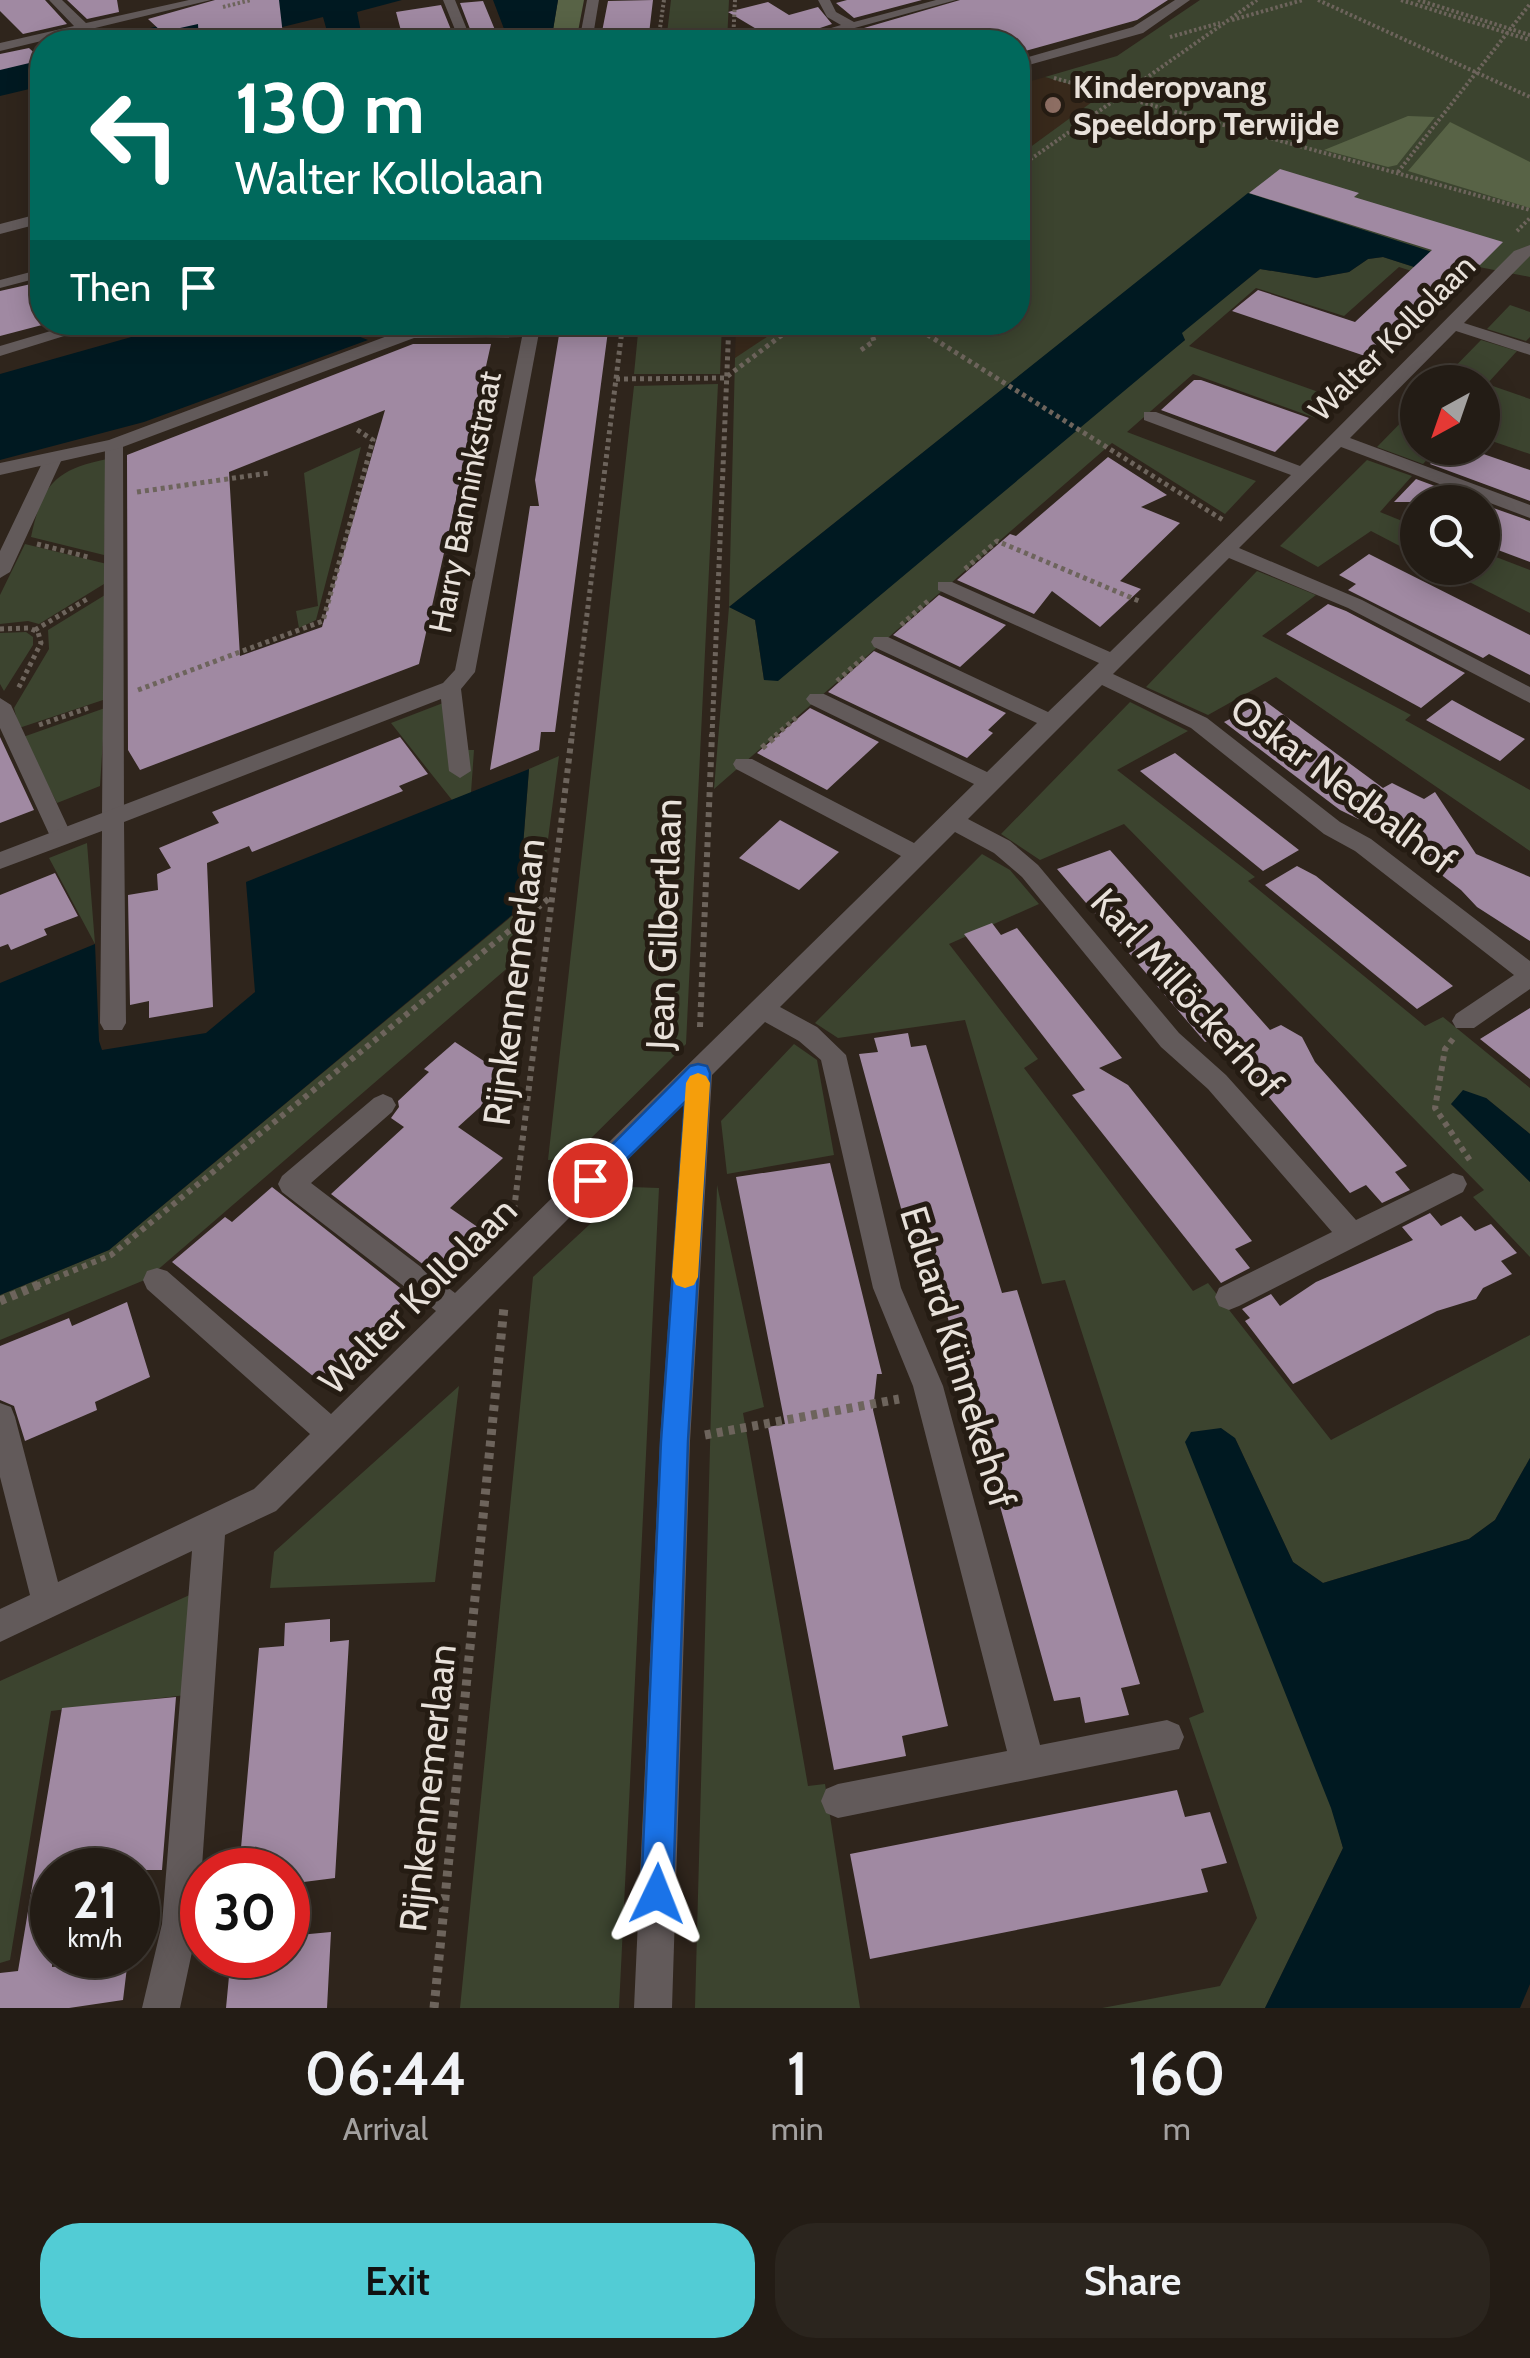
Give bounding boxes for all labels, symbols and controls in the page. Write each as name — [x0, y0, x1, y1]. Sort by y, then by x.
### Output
text: 130 m — [235, 65, 425, 151]
place label: Kinderopvang Speeldorp Terwijde — [1073, 67, 1339, 143]
icon: left — [70, 70, 200, 200]
marker: Kinderopvang Speeldorp Terwijde — [1042, 94, 1064, 116]
text: Walter Kollolaan — [235, 151, 544, 205]
street label: Walter Kollolaan — [1300, 246, 1483, 429]
icon: arrive — [171, 260, 226, 315]
text: Then — [70, 264, 151, 311]
north arrow — [1400, 365, 1500, 465]
map controls — [1400, 365, 1500, 585]
street label: Harry Banninkstraat — [420, 368, 509, 636]
button: search — [1400, 485, 1500, 585]
street label: Oskar Nedbalhof — [1222, 685, 1465, 885]
street label: Jean Gilbertlaan — [636, 798, 691, 1051]
street label: Rijnkennemerlaan — [473, 836, 554, 1128]
street label: Karl Millöckerhof — [1081, 878, 1294, 1107]
pin — [548, 1138, 633, 1223]
icon: arrive — [563, 1153, 618, 1208]
street label: Walter Kollolaan — [309, 1187, 526, 1404]
street label: Eduard Künnekehof — [890, 1200, 1027, 1514]
street label: Rijnkennemerlaan — [389, 1642, 466, 1934]
position arrow — [605, 1842, 709, 1946]
speed limit sign: 30 — [180, 1848, 310, 1978]
text: 21 — [73, 1870, 117, 1931]
text: km/h — [68, 1923, 122, 1953]
text: 06:44 — [305, 2037, 466, 2110]
text: 1 — [787, 2037, 808, 2110]
text: 160 — [1128, 2037, 1225, 2110]
text: Arrival — [343, 2109, 428, 2148]
text: min — [771, 2109, 824, 2148]
text: m — [1163, 2109, 1191, 2148]
button: Exit — [40, 2223, 755, 2338]
button: Share — [775, 2223, 1490, 2338]

